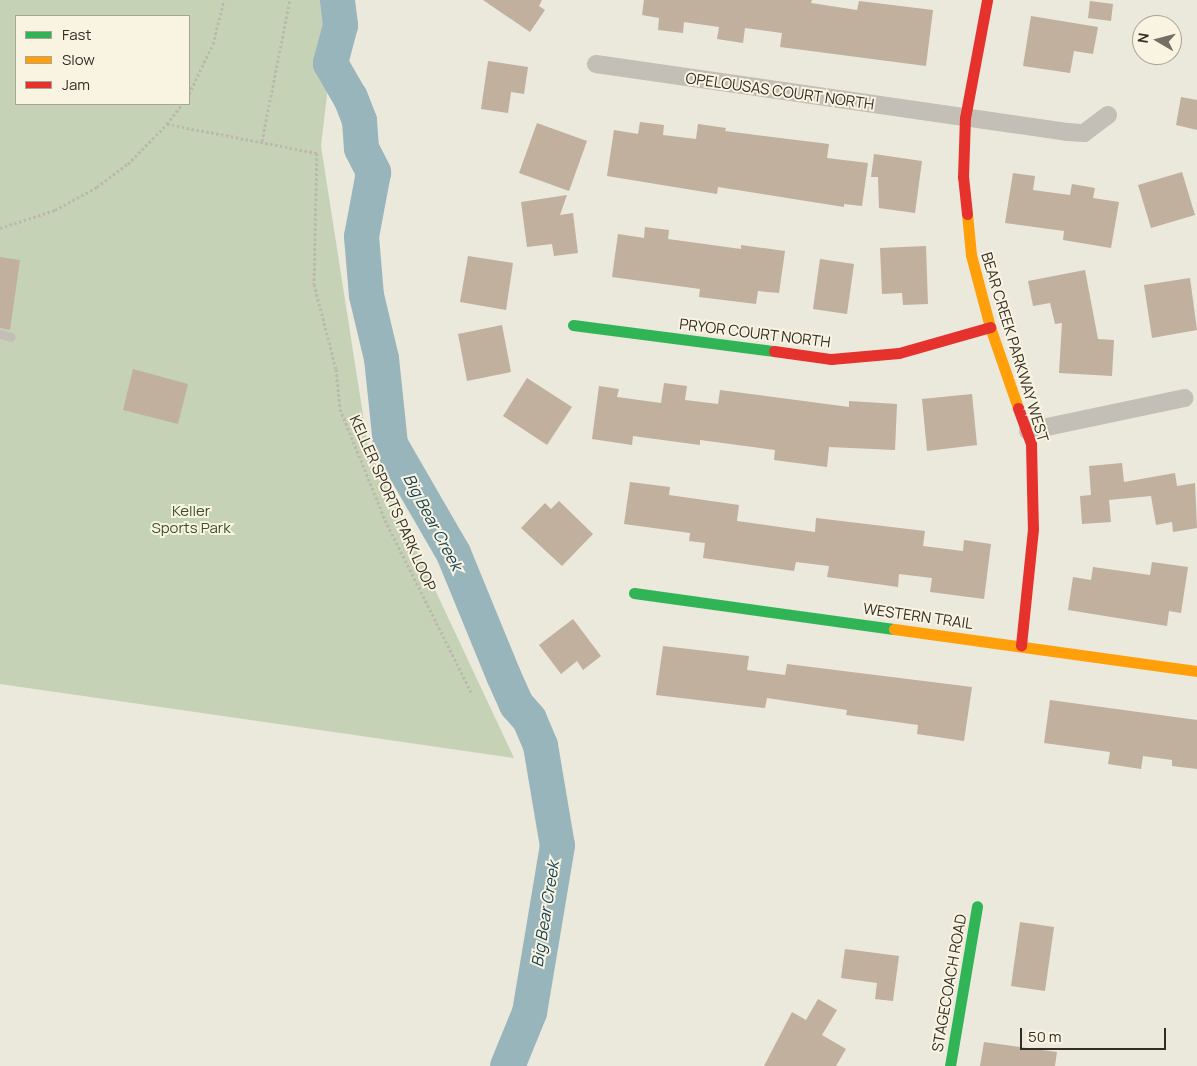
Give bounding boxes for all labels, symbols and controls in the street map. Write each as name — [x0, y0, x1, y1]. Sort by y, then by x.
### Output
legend — [15, 15, 190, 105]
north arrow — [1132, 15, 1182, 65]
text: Fast — [62, 24, 91, 45]
text: N — [1133, 32, 1153, 44]
text: Slow — [62, 49, 95, 70]
street label: OPELOUSAS COURT NORTH — [684, 69, 876, 113]
text: Jam — [62, 74, 90, 95]
street label: BEAR CREEK PARKWAY WEST — [977, 250, 1053, 444]
street label: PRYOR COURT NORTH — [678, 315, 832, 351]
street label: KELLER SPORTS PARK LOOP — [346, 412, 440, 594]
water label: Big Bear Creek — [399, 470, 467, 574]
park label: Keller Sports Park — [151, 501, 231, 536]
street label: WESTERN TRAIL — [862, 599, 974, 633]
water label: Big Bear Creek — [527, 860, 563, 968]
street label: STAGECOACH ROAD — [928, 913, 970, 1053]
scale bar — [1022, 1018, 1168, 1050]
text: 50 m — [1028, 1026, 1062, 1047]

